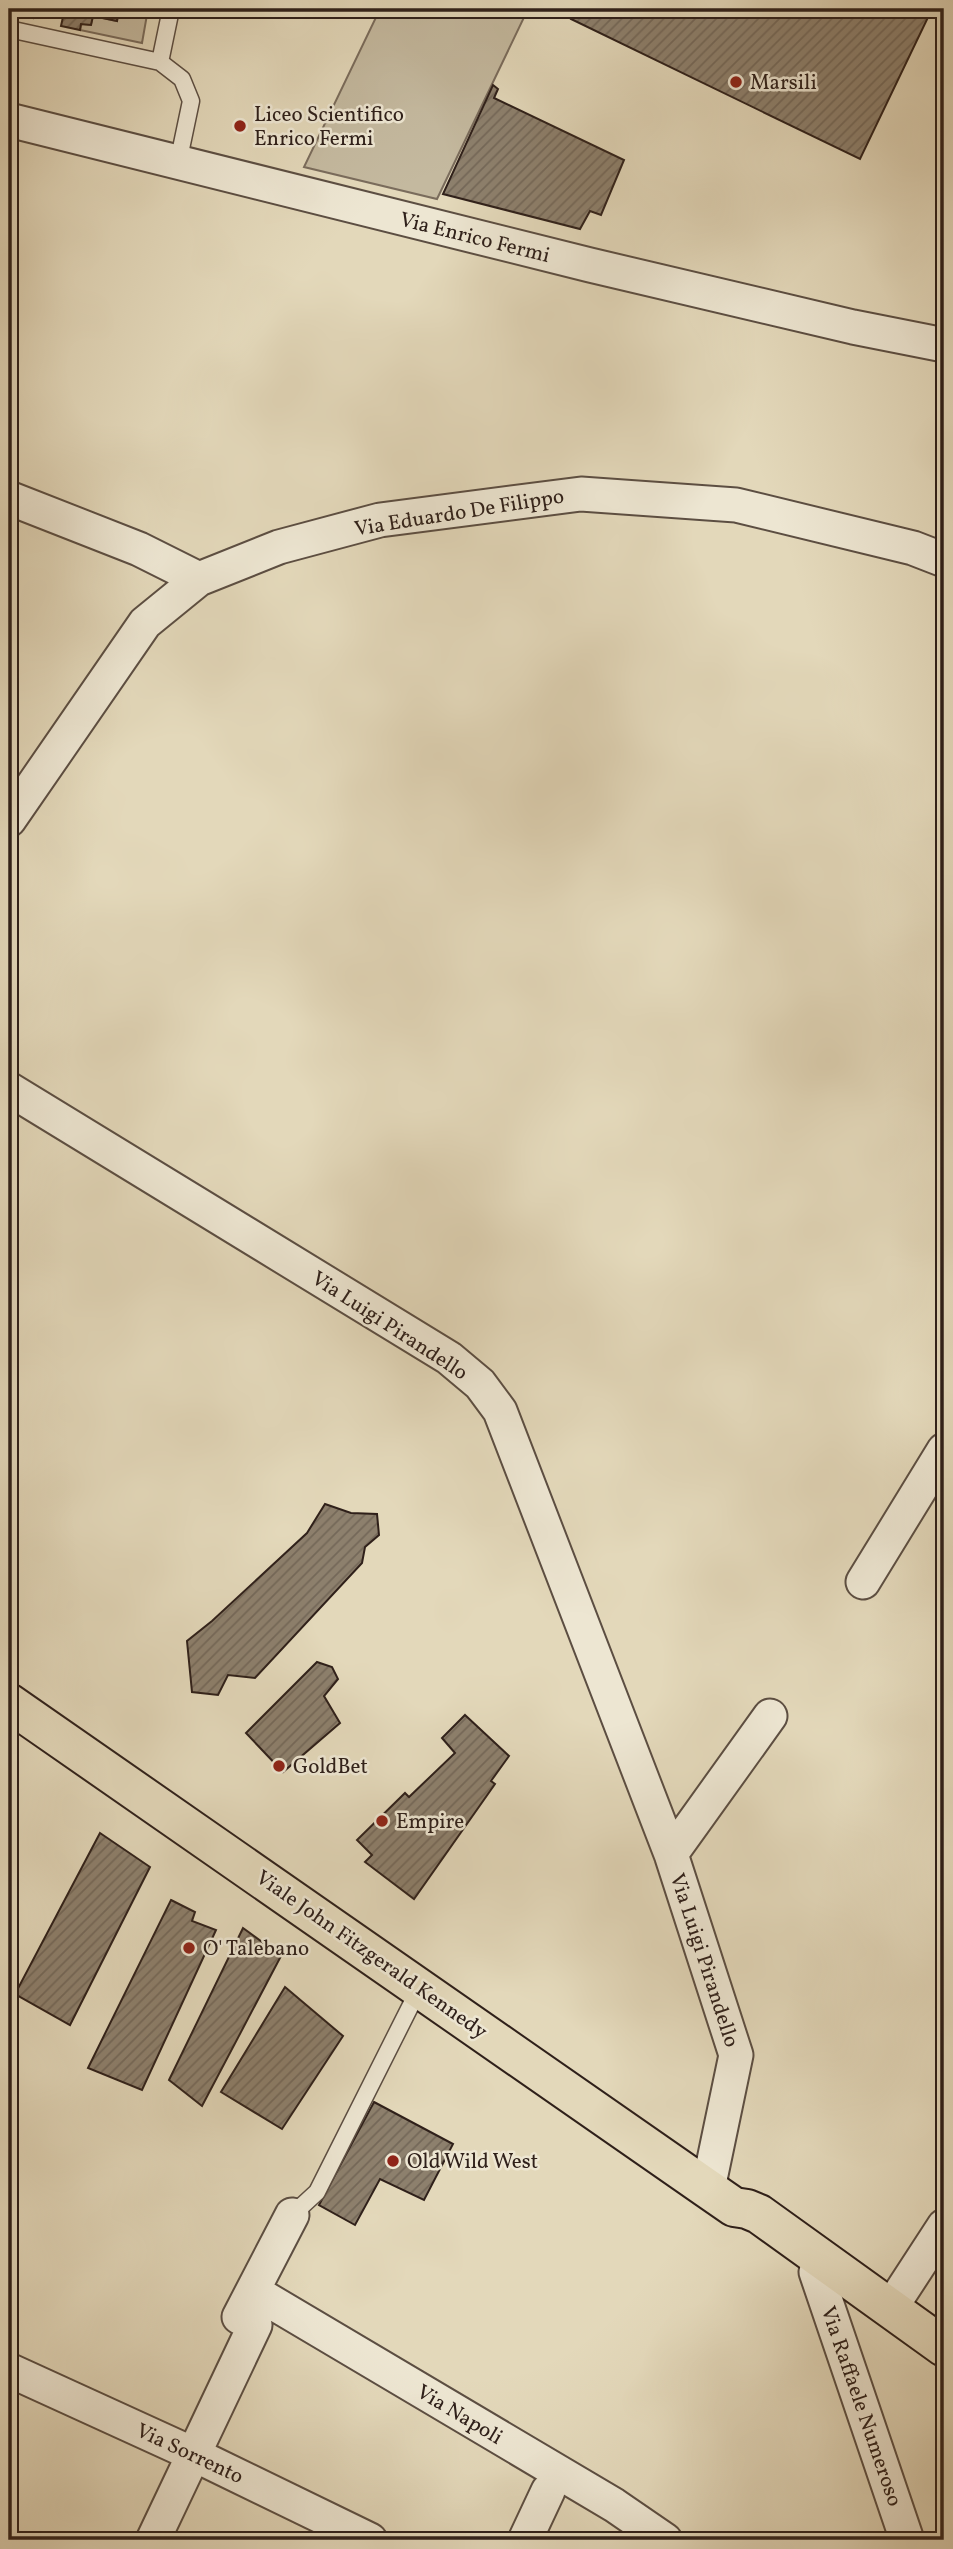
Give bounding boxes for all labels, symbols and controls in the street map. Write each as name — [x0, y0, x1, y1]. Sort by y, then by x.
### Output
place label: Marsili — [750, 69, 817, 98]
marker: Marsili — [728, 74, 744, 90]
place label: Liceo Scientifico Enrico Fermi — [254, 101, 404, 154]
marker: Liceo Scientifico Enrico Fermi — [232, 118, 248, 134]
street label: Via Enrico Fermi — [397, 206, 553, 271]
street label: Via Eduardo De Filippo — [352, 483, 566, 544]
street label: Via Luigi Pirandello — [305, 1265, 473, 1388]
place label: GoldBet — [293, 1753, 368, 1782]
marker: GoldBet — [271, 1758, 287, 1774]
place label: Empire — [396, 1808, 464, 1837]
marker: Empire — [374, 1813, 390, 1829]
street label: Viale John Fitzgerald Kennedy — [249, 1864, 493, 2047]
street label: Via Luigi Pirandello — [662, 1870, 745, 2051]
place label: O' Talebano — [203, 1935, 309, 1964]
marker: O' Talebano — [181, 1940, 197, 1956]
place label: Old Wild West — [407, 2148, 538, 2177]
marker: Old Wild West — [385, 2153, 401, 2169]
street label: Via Raffaele Numeroso — [813, 2302, 908, 2511]
street label: Via Napoli — [411, 2378, 508, 2452]
street label: Via Sorrento — [131, 2417, 248, 2492]

